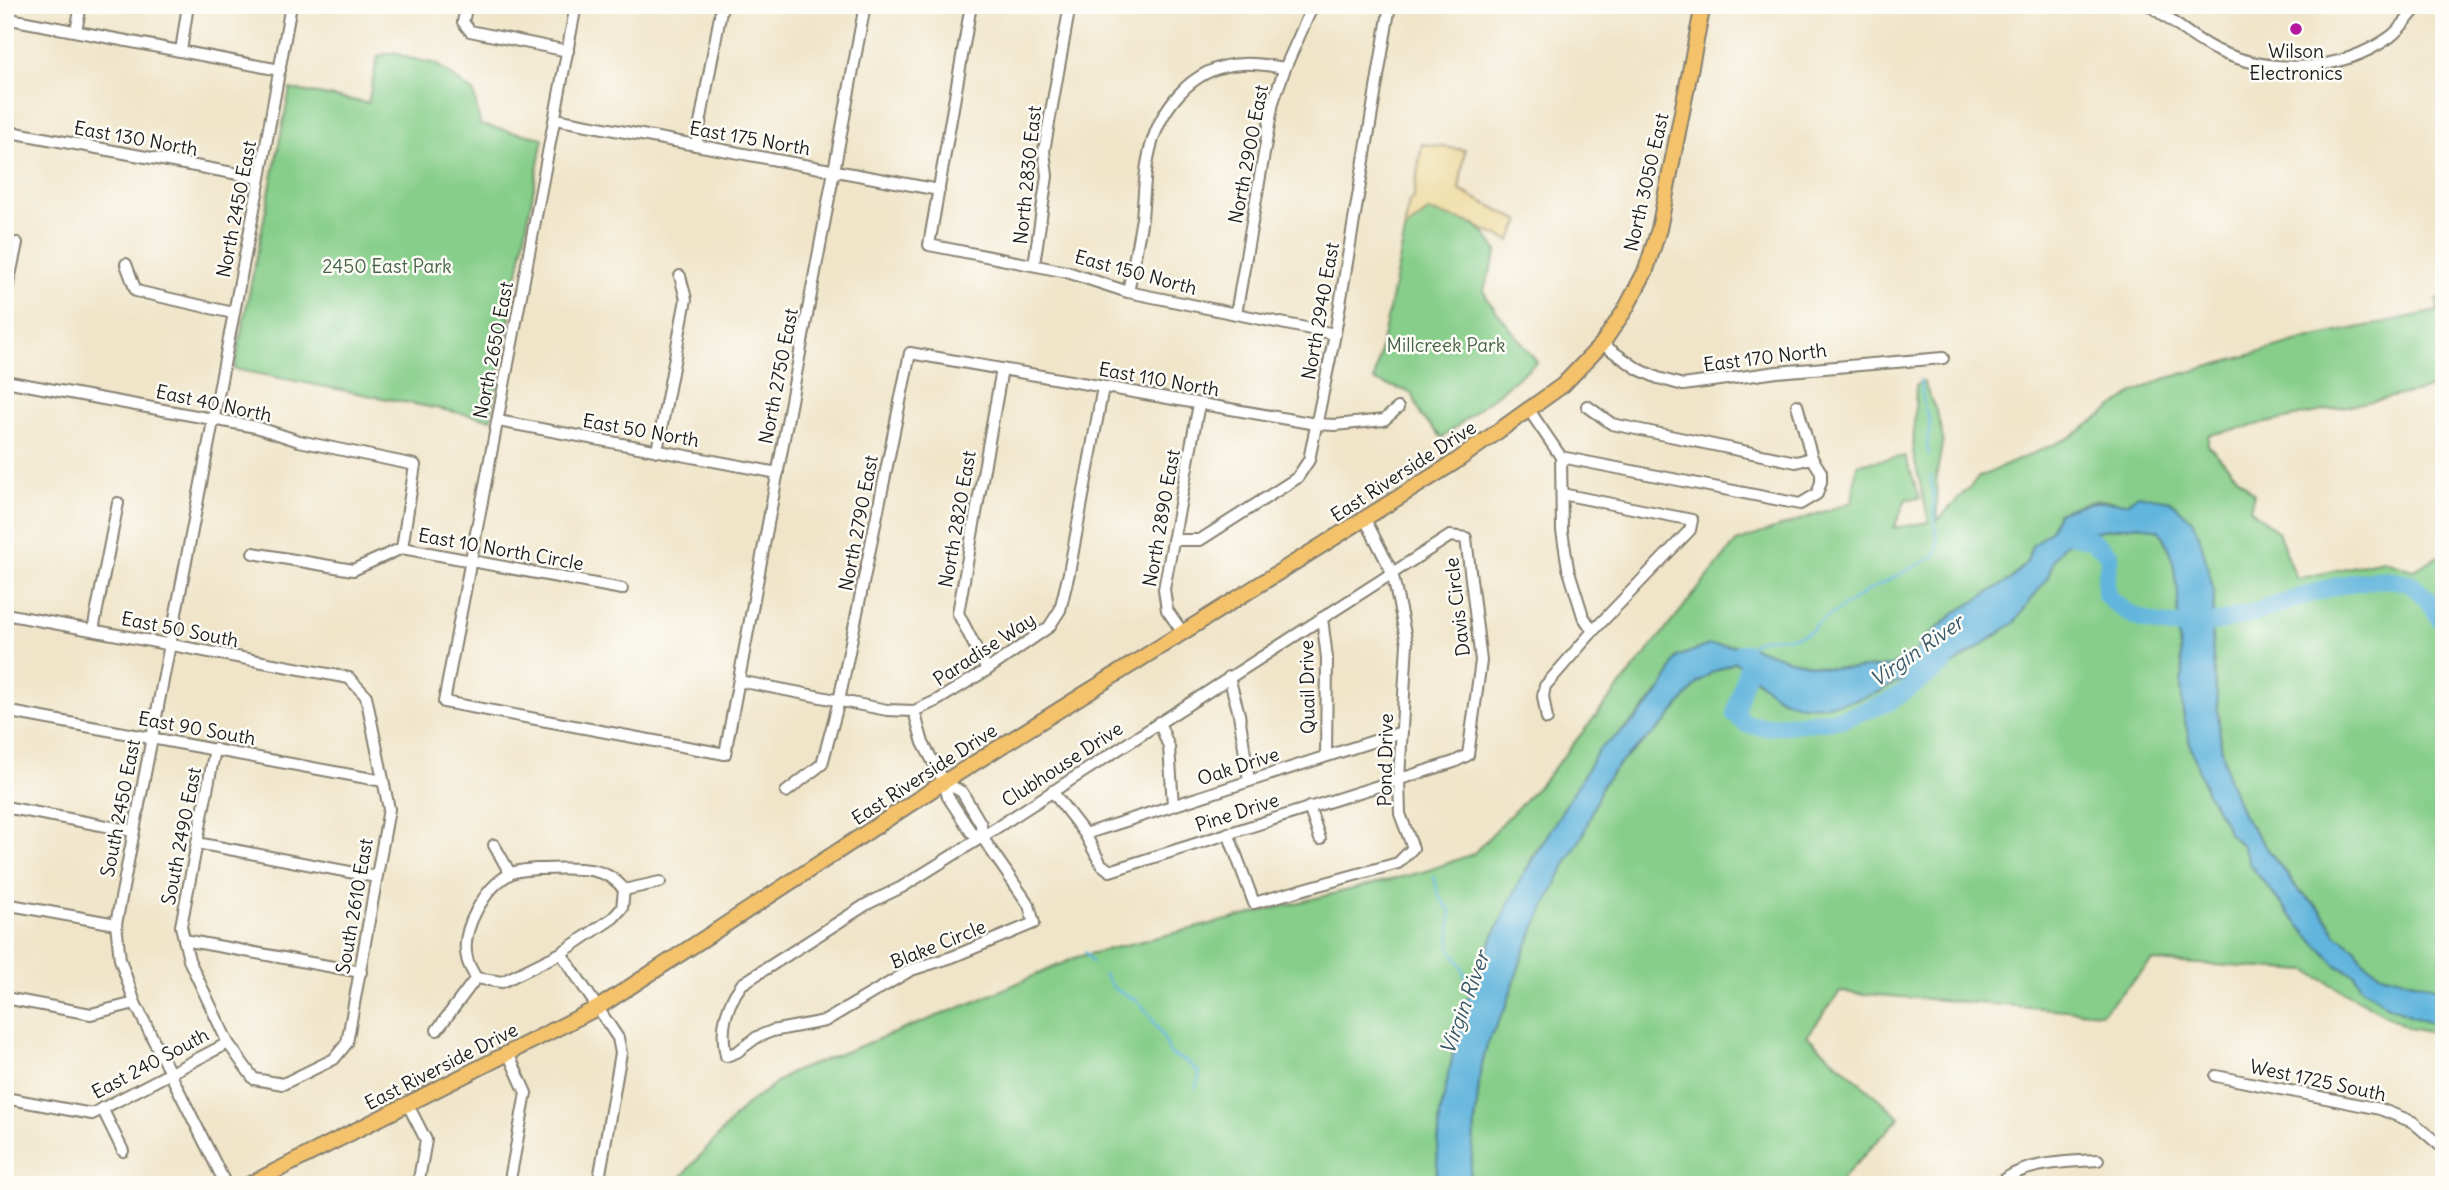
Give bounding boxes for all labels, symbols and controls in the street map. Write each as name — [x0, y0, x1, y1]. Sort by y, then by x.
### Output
marker: Wilson Electronics — [2288, 21, 2304, 37]
place label: Wilson Electronics — [2249, 39, 2343, 85]
street label: North 2900 East — [1223, 83, 1273, 225]
street label: North 2830 East — [1008, 105, 1046, 245]
street label: North 3050 East — [1618, 110, 1674, 254]
street label: East 130 North — [72, 115, 200, 161]
street label: East 175 North — [688, 116, 812, 160]
street label: North 2450 East — [211, 138, 261, 280]
street label: North 2940 East — [1296, 240, 1344, 382]
street label: East 150 North — [1072, 244, 1200, 300]
park label: 2450 East Park — [322, 254, 452, 278]
street label: North 2650 East — [468, 279, 518, 421]
street label: North 2750 East — [753, 306, 803, 446]
park label: Millcreek Park — [1387, 333, 1506, 357]
street label: East 170 North — [1702, 338, 1828, 376]
street label: East 110 North — [1097, 357, 1221, 401]
street label: East 40 North — [154, 379, 274, 427]
street label: East 50 North — [581, 408, 701, 452]
street label: East Riverside Drive — [1326, 415, 1480, 527]
street label: North 2890 East — [1137, 447, 1185, 589]
street label: North 2820 East — [933, 449, 981, 589]
street label: North 2790 East — [833, 453, 883, 593]
street label: East 10 North Circle — [416, 523, 586, 575]
street label: Davis Circle — [1439, 556, 1475, 658]
street label: East 50 South — [119, 606, 241, 652]
street label: Paradise Way — [928, 607, 1040, 691]
water label: Virgin River — [1865, 607, 1971, 693]
street label: Quail Drive — [1294, 640, 1320, 734]
street label: East 90 South — [136, 706, 258, 750]
street label: Pond Drive — [1372, 713, 1398, 807]
street label: Clubhouse Drive — [997, 716, 1127, 812]
street label: East Riverside Drive — [847, 718, 1001, 830]
street label: South 2450 East — [95, 737, 145, 879]
street label: Oak Drive — [1194, 741, 1282, 791]
street label: South 2490 East — [156, 765, 206, 907]
street label: Pine Drive — [1192, 787, 1282, 837]
street label: South 2610 East — [330, 836, 378, 976]
street label: Blake Circle — [887, 914, 989, 974]
water label: Virgin River — [1433, 945, 1496, 1058]
street label: East Riverside Drive — [360, 1017, 522, 1115]
street label: East 240 South — [87, 1022, 213, 1104]
street label: West 1725 South — [2248, 1054, 2388, 1106]

